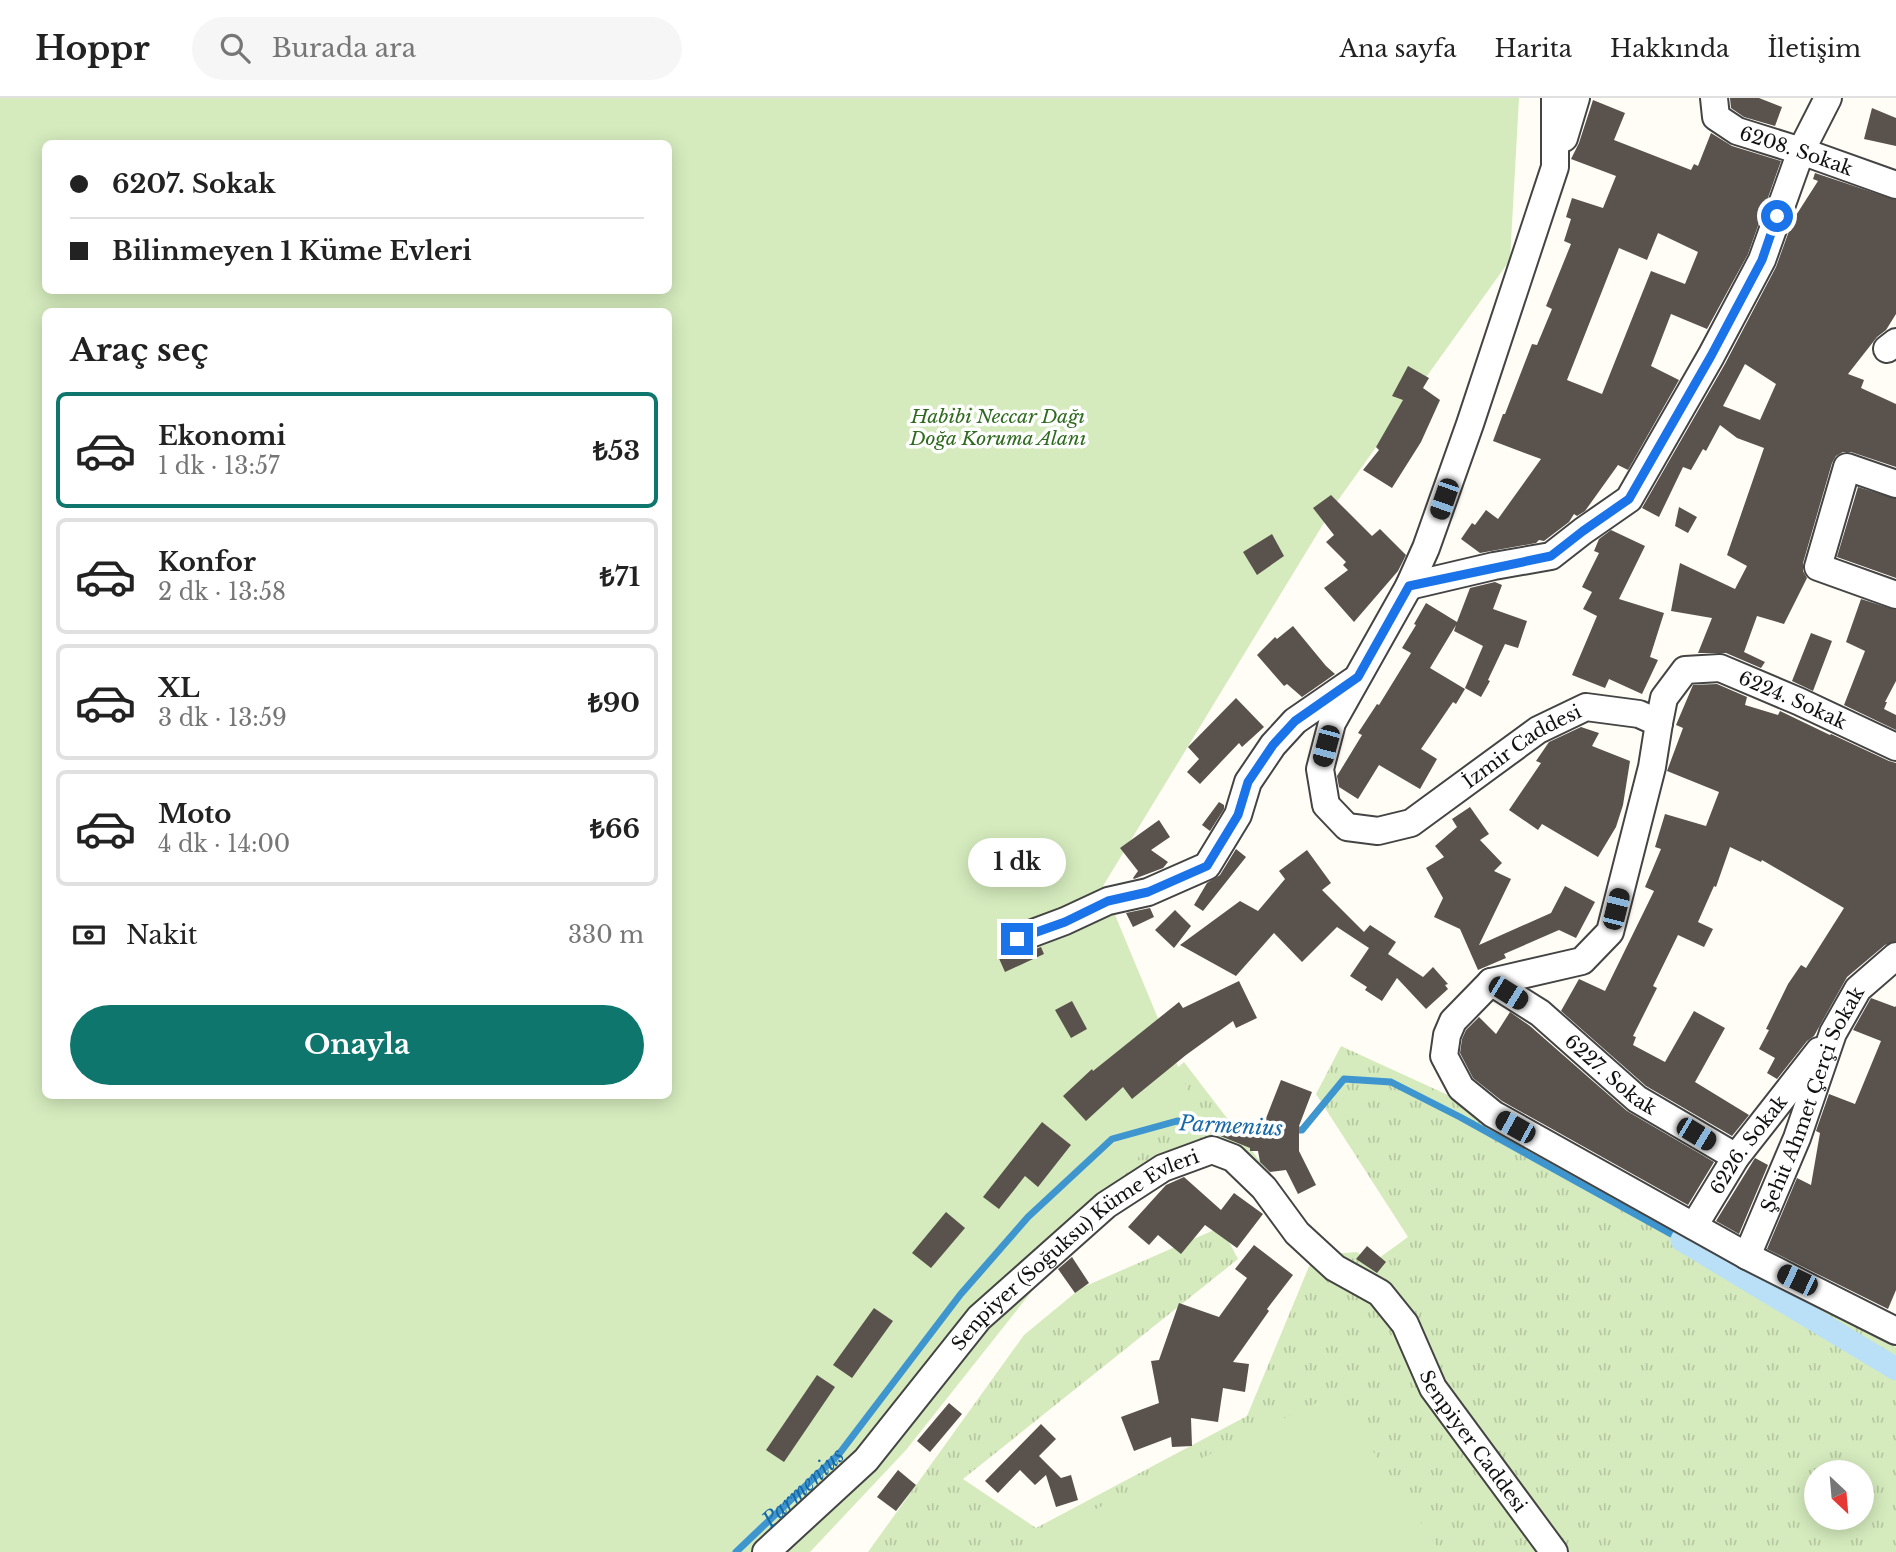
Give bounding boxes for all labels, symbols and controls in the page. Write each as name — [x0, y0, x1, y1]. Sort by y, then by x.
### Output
search box — [192, 17, 682, 80]
text: Hoppr — [35, 28, 150, 69]
icon: search — [216, 29, 254, 67]
text: Burada ara — [272, 32, 416, 64]
text: Ana sayfa — [1339, 34, 1457, 63]
text: Harita — [1495, 34, 1572, 63]
text: Hakkında — [1610, 34, 1729, 63]
text: İletişim — [1767, 34, 1861, 63]
street label: 6208. Sokak — [1737, 122, 1856, 181]
text: 6207. Sokak — [112, 168, 276, 200]
route start — [1761, 200, 1793, 232]
text: Bilinmeyen 1 Küme Evleri — [112, 235, 472, 267]
text: Araç seç — [70, 330, 208, 370]
park label: Habibi Neccar Dağı Doğa Koruma Alanı — [909, 405, 1086, 450]
icon: car — [74, 419, 137, 482]
text: Ekonomi — [158, 420, 286, 452]
text: ₺53 — [593, 435, 640, 467]
text: 1 dk · 13:57 — [158, 452, 280, 480]
car — [1428, 476, 1461, 522]
icon: car — [74, 545, 137, 608]
text: Konfor — [158, 546, 256, 578]
text: ₺71 — [600, 561, 640, 593]
text: 2 dk · 13:58 — [158, 578, 286, 606]
street label: 6224. Sokak — [1735, 666, 1851, 734]
icon: car — [74, 671, 137, 734]
text: XL — [158, 672, 200, 704]
text: ₺90 — [588, 687, 640, 719]
street label: İzmir Caddesi — [1458, 700, 1585, 793]
text: 3 dk · 13:59 — [158, 704, 287, 732]
car — [1311, 723, 1342, 769]
icon: car — [74, 797, 137, 860]
text: Moto — [158, 798, 231, 830]
text: ₺66 — [590, 813, 640, 845]
text: 4 dk · 14:00 — [158, 830, 290, 858]
callout: 1 dk — [968, 838, 1066, 886]
text: 1 dk — [993, 848, 1041, 876]
car — [1601, 886, 1632, 932]
icon: cash — [70, 916, 108, 954]
text: Nakit — [126, 919, 198, 951]
text: 330 m — [568, 921, 644, 949]
route end — [1001, 923, 1033, 955]
car — [1485, 973, 1532, 1013]
street label: Şehit Ahmet Çerçi Sokak — [1756, 982, 1869, 1216]
button: Onayla — [70, 1005, 644, 1085]
street label: 6227. Sokak — [1560, 1030, 1661, 1120]
street label: 6226. Sokak — [1705, 1090, 1792, 1199]
car — [1492, 1108, 1539, 1146]
water label: Parmenius — [1177, 1110, 1284, 1142]
car — [1673, 1114, 1720, 1154]
street label: Senpiyer (Soğuksu) Küme Evleri — [947, 1145, 1203, 1355]
car — [1774, 1261, 1821, 1299]
street label: Senpiyer Caddesi — [1415, 1367, 1532, 1517]
water label: Parmenius — [756, 1443, 850, 1534]
north arrow — [1804, 1460, 1874, 1530]
map controls — [1804, 1460, 1874, 1530]

